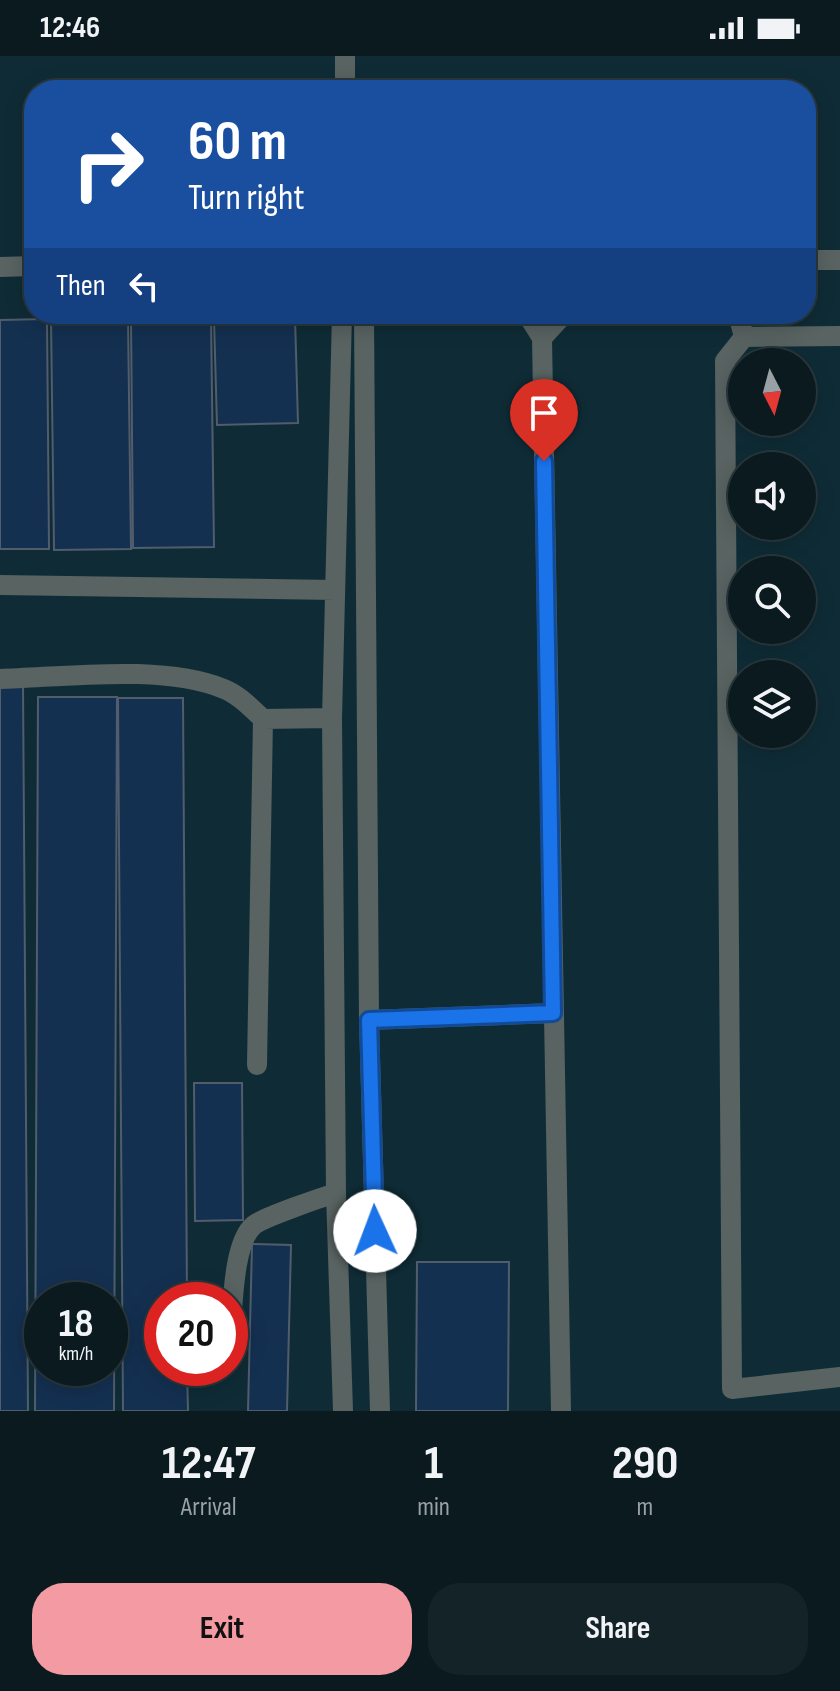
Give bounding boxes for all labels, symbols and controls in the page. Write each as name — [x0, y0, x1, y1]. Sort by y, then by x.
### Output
text: 12:46 — [40, 10, 100, 46]
text: 60 m — [188, 109, 287, 176]
icon: right — [56, 112, 160, 216]
text: Turn right — [188, 177, 305, 220]
icon: left — [122, 264, 166, 308]
text: Then — [56, 268, 106, 304]
north arrow — [728, 348, 816, 436]
map controls — [728, 348, 816, 748]
pin — [510, 379, 578, 461]
icon: arrive — [522, 391, 566, 435]
button: sound — [728, 452, 816, 540]
button: search — [728, 556, 816, 644]
button: layers — [728, 660, 816, 748]
position arrow — [333, 1189, 417, 1273]
speed limit sign: 20 — [144, 1282, 248, 1386]
text: 18 — [59, 1300, 93, 1348]
text: km/h — [59, 1342, 93, 1366]
text: 12:47 — [162, 1435, 255, 1492]
text: 1 — [424, 1435, 443, 1492]
text: 290 — [612, 1435, 678, 1492]
text: Arrival — [181, 1492, 237, 1523]
text: min — [417, 1492, 450, 1523]
text: m — [637, 1492, 653, 1523]
button: Exit — [32, 1583, 412, 1675]
button: Share — [428, 1583, 808, 1675]

